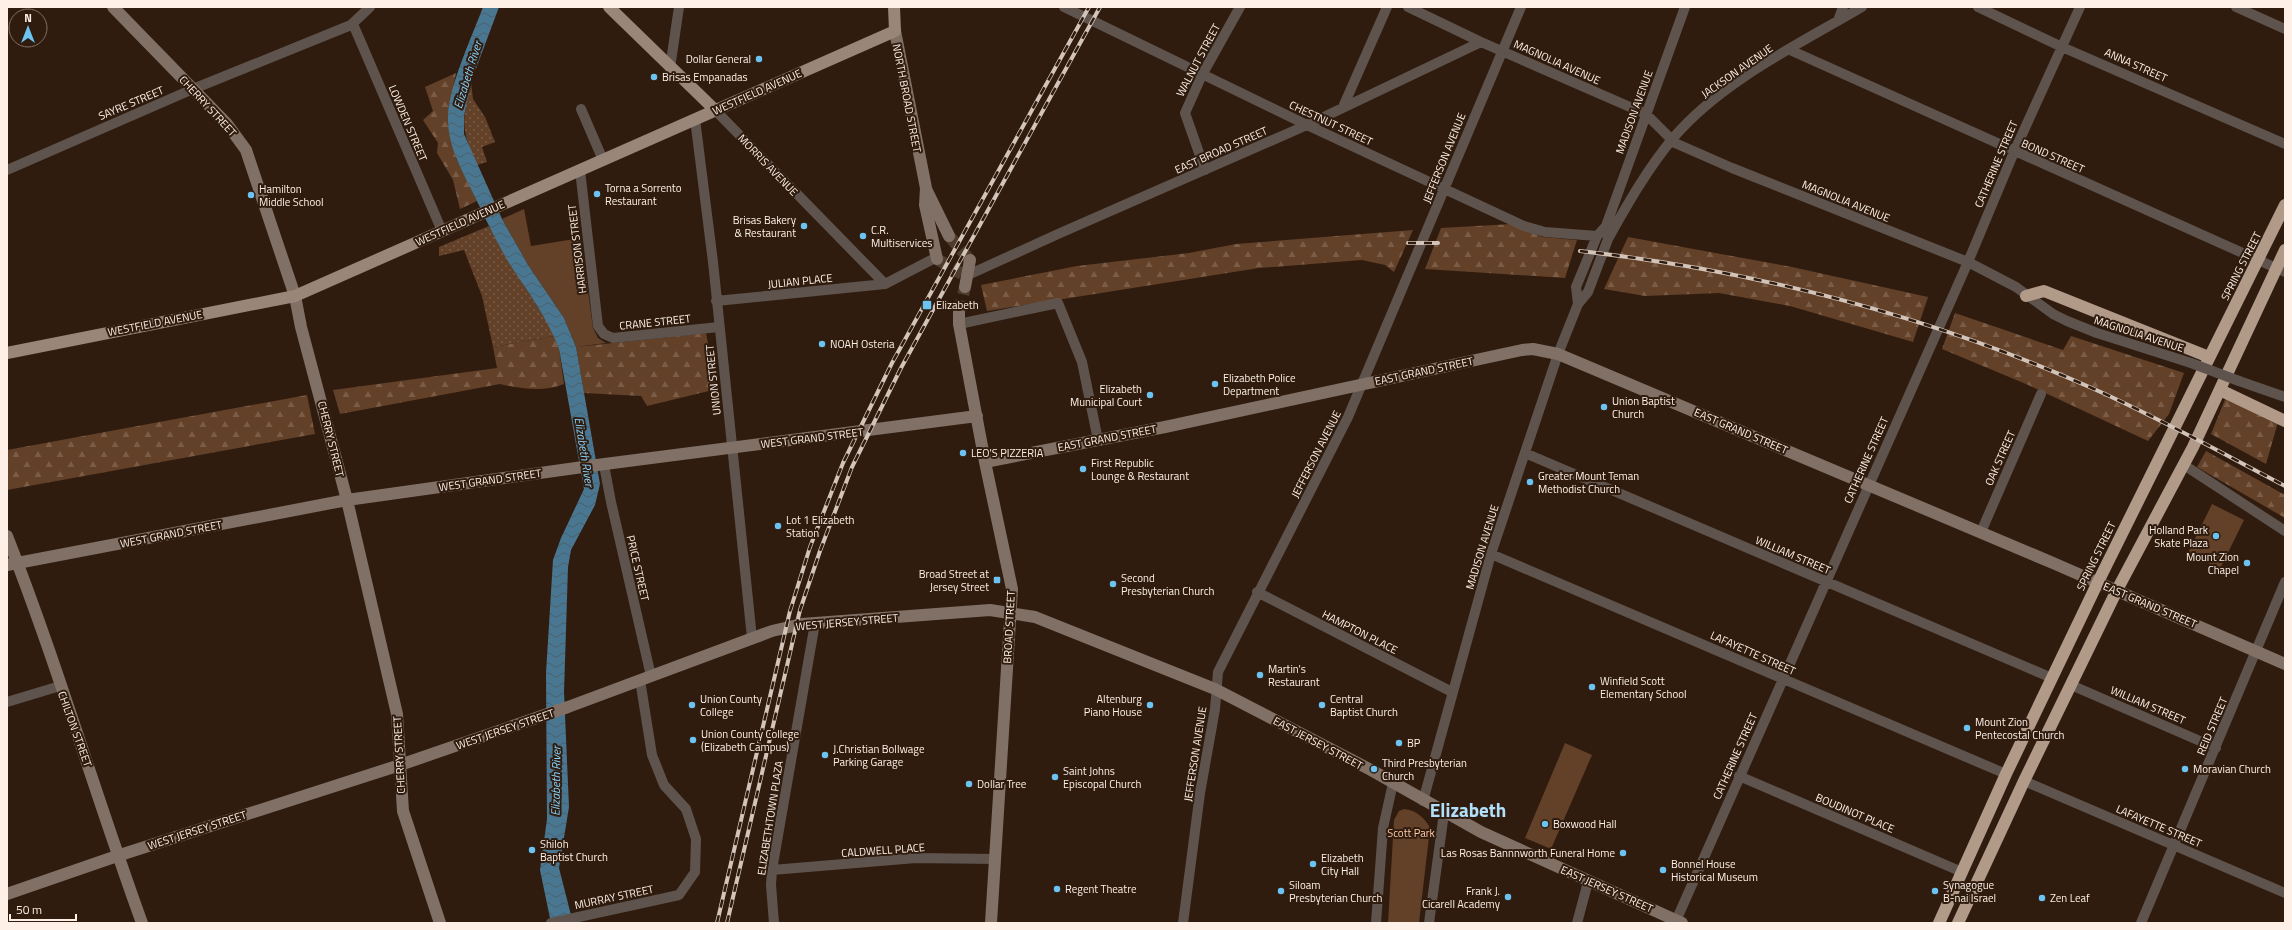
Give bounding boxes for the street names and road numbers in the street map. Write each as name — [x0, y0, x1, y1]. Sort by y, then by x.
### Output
street label: WALNUT STREET — [1172, 21, 1224, 99]
street label: MAGNOLIA AVENUE — [1511, 36, 1603, 88]
street label: JACKSON AVENUE — [1698, 40, 1776, 102]
street label: NORTH BROAD STREET — [889, 42, 925, 154]
street label: ANNA STREET — [2102, 44, 2170, 86]
street label: WESTFIELD AVENUE — [710, 65, 804, 119]
street label: MADISON AVENUE — [1611, 68, 1657, 156]
street label: CHERRY STREET — [176, 72, 240, 140]
street label: SAYRE STREET — [96, 82, 166, 124]
street label: LOWDEN STREET — [385, 82, 431, 164]
street label: CHESTNUT STREET — [1287, 97, 1376, 149]
street label: JEFFERSON AVENUE — [1419, 110, 1469, 206]
street label: CATHERINE STREET — [1970, 118, 2022, 210]
street label: EAST BROAD STREET — [1172, 122, 1270, 178]
street label: MORRIS AVENUE — [734, 130, 802, 200]
street label: BOND STREET — [2019, 135, 2087, 177]
street label: MAGNOLIA AVENUE — [1800, 176, 1892, 226]
street label: WESTFIELD AVENUE — [413, 196, 507, 250]
street label: HARRISON STREET — [564, 203, 590, 295]
street label: SPRING STREET — [2217, 229, 2265, 303]
street label: JULIAN PLACE — [767, 270, 833, 292]
street label: WESTFIELD AVENUE — [106, 306, 204, 340]
street label: CRANE STREET — [619, 310, 692, 334]
street label: MAGNOLIA AVENUE — [2092, 312, 2186, 356]
street label: UNION STREET — [701, 344, 725, 416]
street label: EAST GRAND STREET — [1373, 353, 1475, 389]
street label: CHERRY STREET — [314, 399, 348, 479]
street label: EAST GRAND STREET — [1692, 404, 1790, 458]
street label: JEFFERSON AVENUE — [1287, 408, 1345, 500]
street label: CATHERINE STREET — [1840, 414, 1892, 506]
street label: EAST GRAND STREET — [1056, 421, 1158, 455]
street label: WEST GRAND STREET — [760, 424, 865, 452]
street label: OAK STREET — [1981, 428, 2019, 488]
street label: WEST GRAND STREET — [438, 465, 543, 495]
street label: MADISON AVENUE — [1461, 503, 1503, 591]
street label: WEST GRAND STREET — [119, 516, 223, 552]
street label: SPRING STREET — [2072, 519, 2120, 593]
street label: WILLIAM STREET — [1753, 532, 1833, 578]
street label: PRICE STREET — [623, 534, 653, 603]
street label: EAST GRAND STREET — [2101, 578, 2199, 632]
street label: BROAD STREET — [999, 590, 1019, 664]
street label: HAMPTON PLACE — [1320, 606, 1400, 658]
street label: WEST JERSEY STREET — [795, 610, 899, 634]
street label: LAFAYETTE STREET — [1708, 627, 1798, 679]
street label: WILLIAM STREET — [2108, 682, 2188, 728]
street label: CHILTON STREET — [54, 689, 96, 769]
street label: REID STREET — [2193, 694, 2231, 757]
street label: WEST JERSEY STREET — [454, 705, 556, 753]
street label: JEFFERSON AVENUE — [1180, 705, 1210, 803]
street label: CATHERINE STREET — [1709, 710, 1761, 802]
street label: EAST JERSEY STREET — [1270, 713, 1366, 774]
street label: CHERRY STREET — [389, 716, 409, 794]
street label: ELIZABETHTOWN PLAZA — [753, 759, 787, 876]
street label: BOUDINOT PLACE — [1813, 789, 1897, 837]
street label: LAFAYETTE STREET — [2114, 801, 2205, 851]
street label: WEST JERSEY STREET — [146, 806, 249, 854]
street label: CALDWELL PLACE — [841, 839, 925, 861]
street label: EAST JERSEY STREET — [1558, 861, 1656, 917]
street label: MURRAY STREET — [573, 881, 655, 913]

